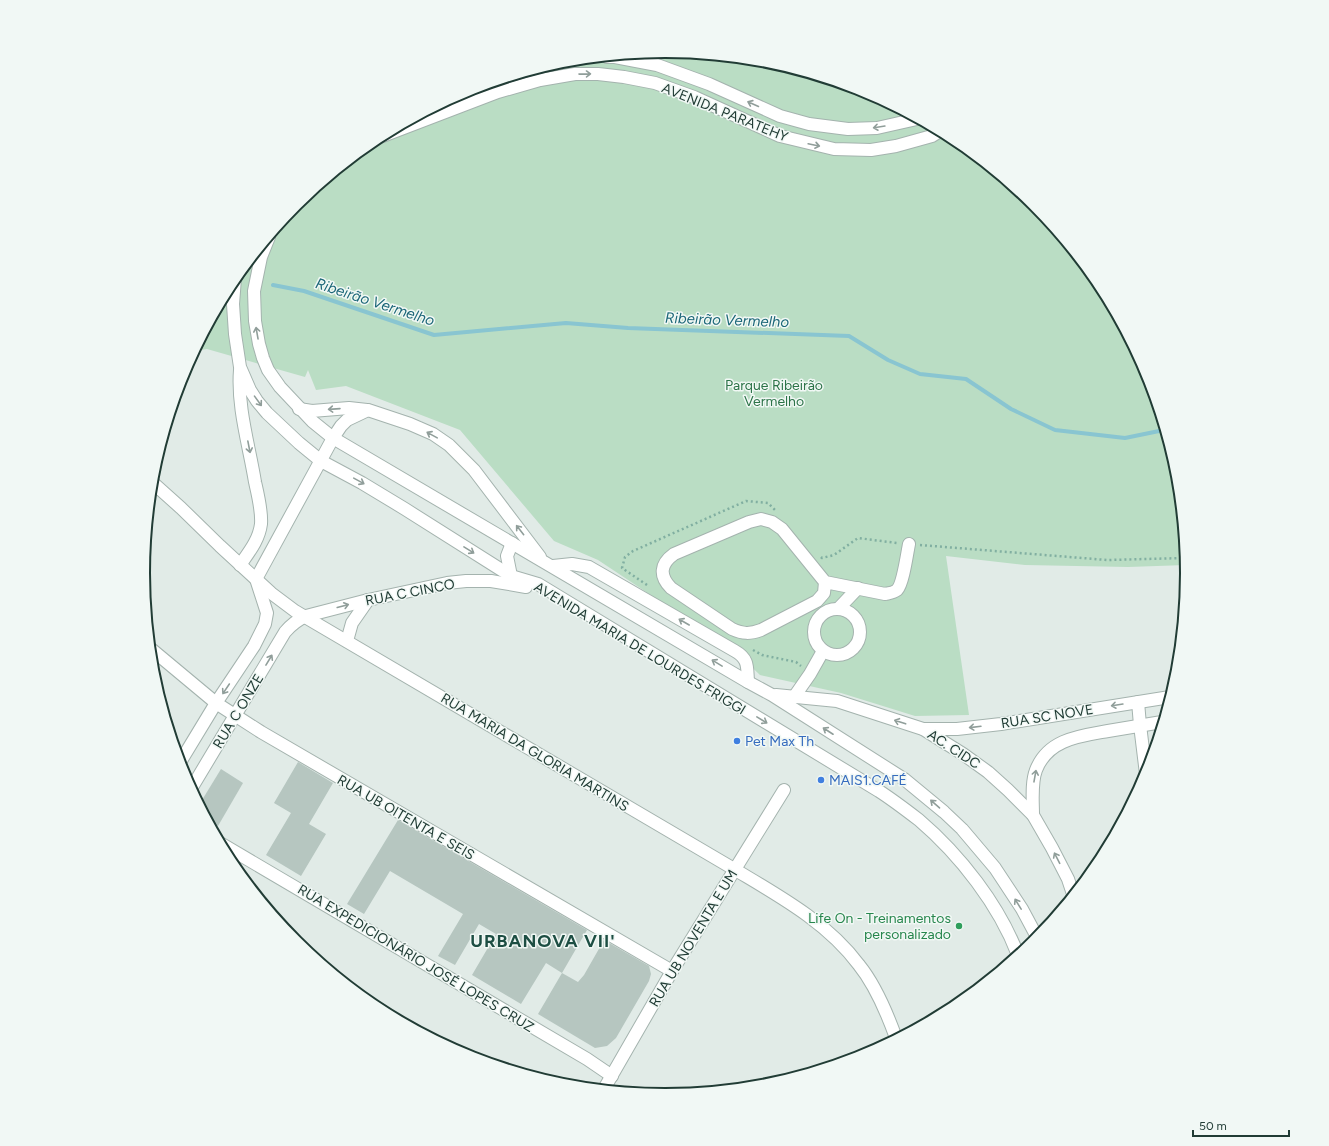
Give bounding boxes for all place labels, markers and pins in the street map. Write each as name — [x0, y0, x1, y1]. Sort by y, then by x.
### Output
place label: Pet Max Th — [745, 733, 814, 750]
marker: Pet Max Th — [732, 736, 742, 746]
place label: MAIS1.CAFÉ — [829, 772, 907, 789]
marker: MAIS1.CAFÉ — [816, 775, 826, 785]
place label: Life On - Treinamentos personalizado — [808, 910, 951, 943]
marker: Life On - Treinamentos personalizado — [954, 921, 964, 931]

